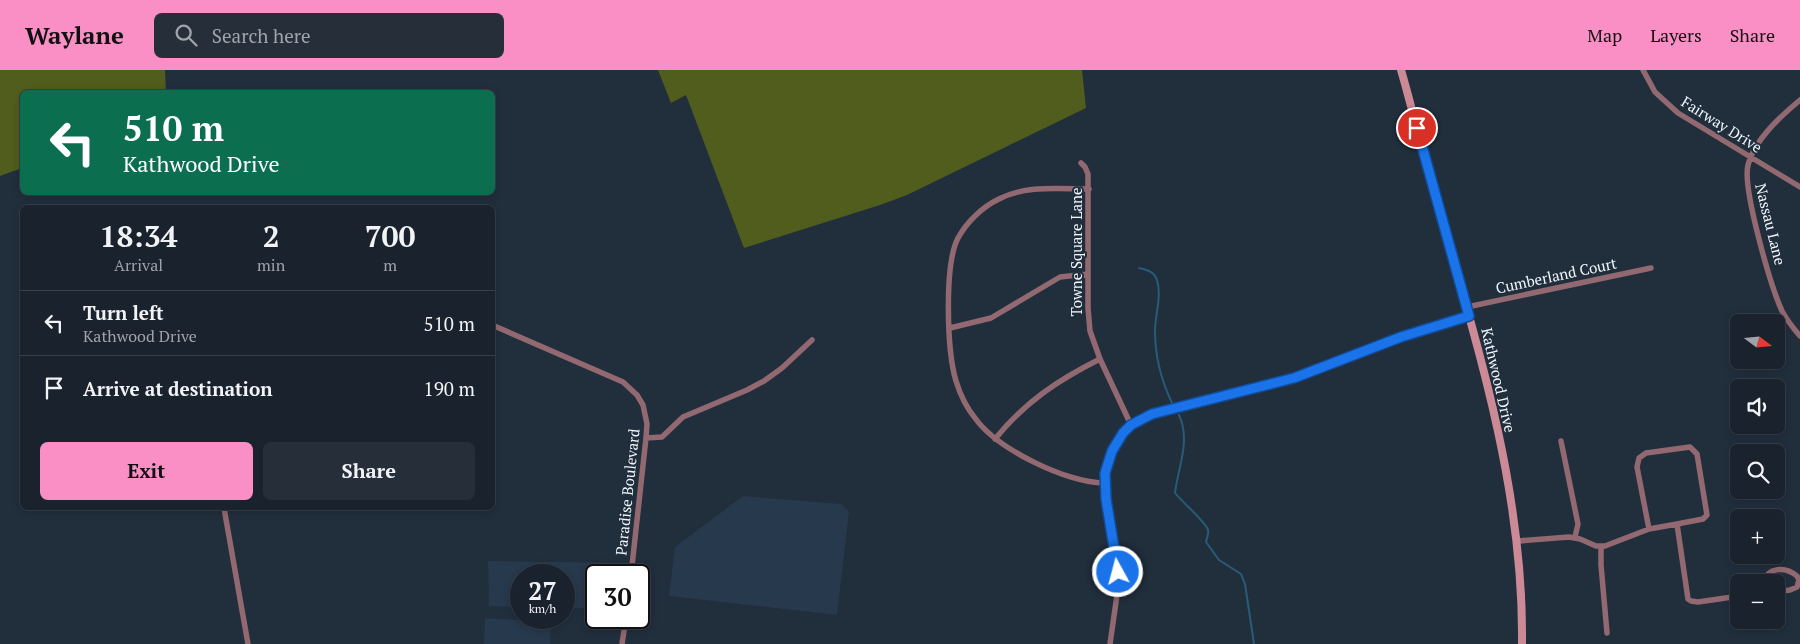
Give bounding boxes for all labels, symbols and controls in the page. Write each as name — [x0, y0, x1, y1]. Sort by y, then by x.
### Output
search box — [154, 13, 504, 58]
text: Waylane — [25, 19, 124, 51]
icon: search — [172, 21, 200, 49]
text: Search here — [212, 23, 311, 48]
text: Map — [1587, 23, 1622, 47]
text: Layers — [1650, 23, 1702, 47]
text: Share — [1730, 23, 1775, 47]
street label: Fairway Drive — [1678, 91, 1766, 157]
text: 510 m — [123, 105, 224, 151]
pin — [1396, 107, 1438, 149]
icon: left — [40, 110, 105, 175]
icon: arrive — [1403, 114, 1431, 142]
text: Kathwood Drive — [123, 149, 280, 178]
street label: Nassau Lane — [1751, 181, 1791, 267]
street label: Towne Square Lane — [1066, 187, 1086, 317]
text: 18:34 — [99, 216, 178, 256]
text: 2 — [263, 216, 280, 256]
text: 700 — [365, 216, 416, 256]
street label: Cumberland Court — [1494, 252, 1619, 298]
text: Arrival — [114, 254, 163, 276]
text: min — [257, 254, 285, 276]
text: m — [383, 254, 397, 276]
text: Turn left — [83, 300, 164, 325]
icon: left — [40, 309, 68, 337]
text: 510 m — [424, 311, 475, 336]
north arrow — [1730, 314, 1785, 369]
map controls — [1730, 314, 1785, 629]
text: Kathwood Drive — [83, 325, 197, 347]
street label: Kathwood Drive — [1477, 326, 1521, 434]
icon: arrive — [40, 374, 68, 402]
text: Arrive at destination — [83, 376, 272, 401]
text: 190 m — [424, 376, 475, 401]
button: sound — [1730, 379, 1785, 434]
street label: Paradise Boulevard — [610, 428, 644, 556]
button: Exit — [40, 442, 253, 500]
button: Share — [263, 442, 475, 500]
button: search — [1730, 444, 1785, 499]
button: + — [1730, 509, 1785, 564]
position arrow — [1091, 545, 1143, 597]
speed limit sign: 30 — [585, 564, 650, 629]
text: 27 — [528, 574, 557, 607]
button: − — [1730, 574, 1785, 629]
text: km/h — [529, 601, 556, 616]

